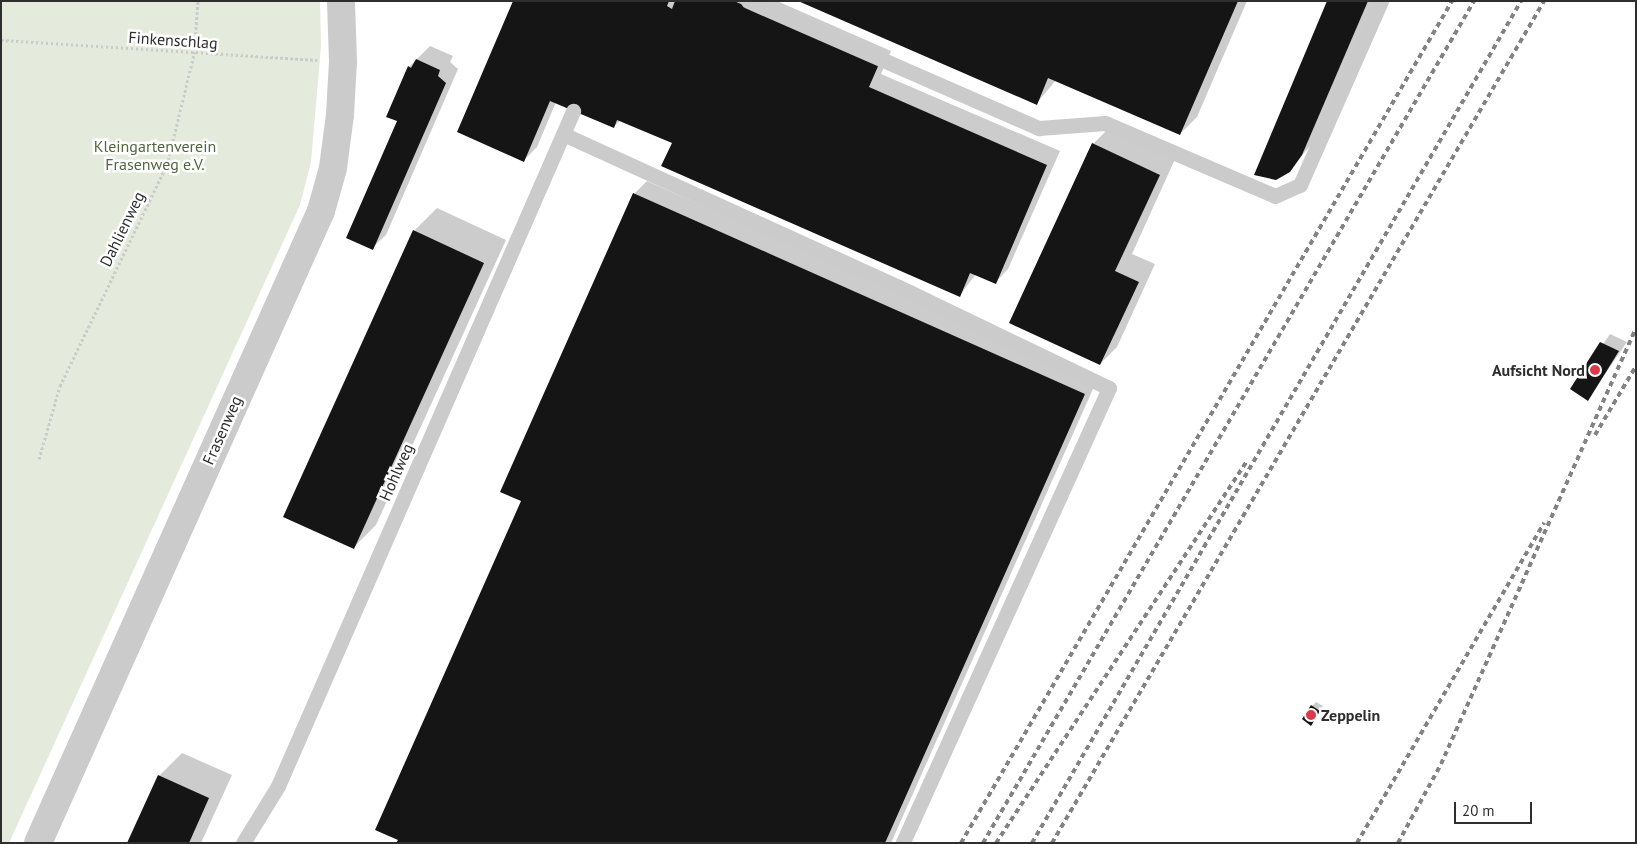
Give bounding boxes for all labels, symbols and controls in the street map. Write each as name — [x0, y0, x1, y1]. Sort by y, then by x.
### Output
street label: Finkenschlag — [128, 27, 218, 53]
park label: Kleingartenverein Frasenweg e.V. — [94, 136, 216, 174]
street label: Dahlienweg — [96, 188, 148, 270]
place label: Aufsicht Nord — [1492, 360, 1585, 380]
marker: Aufsicht Nord — [1589, 364, 1601, 376]
street label: Frasenweg — [198, 393, 246, 467]
street label: Hohlweg — [375, 440, 417, 504]
place label: Zeppelin — [1321, 705, 1380, 725]
marker: Zeppelin — [1305, 709, 1317, 721]
scale bar — [1457, 792, 1534, 824]
text: 20 m — [1462, 801, 1495, 820]

